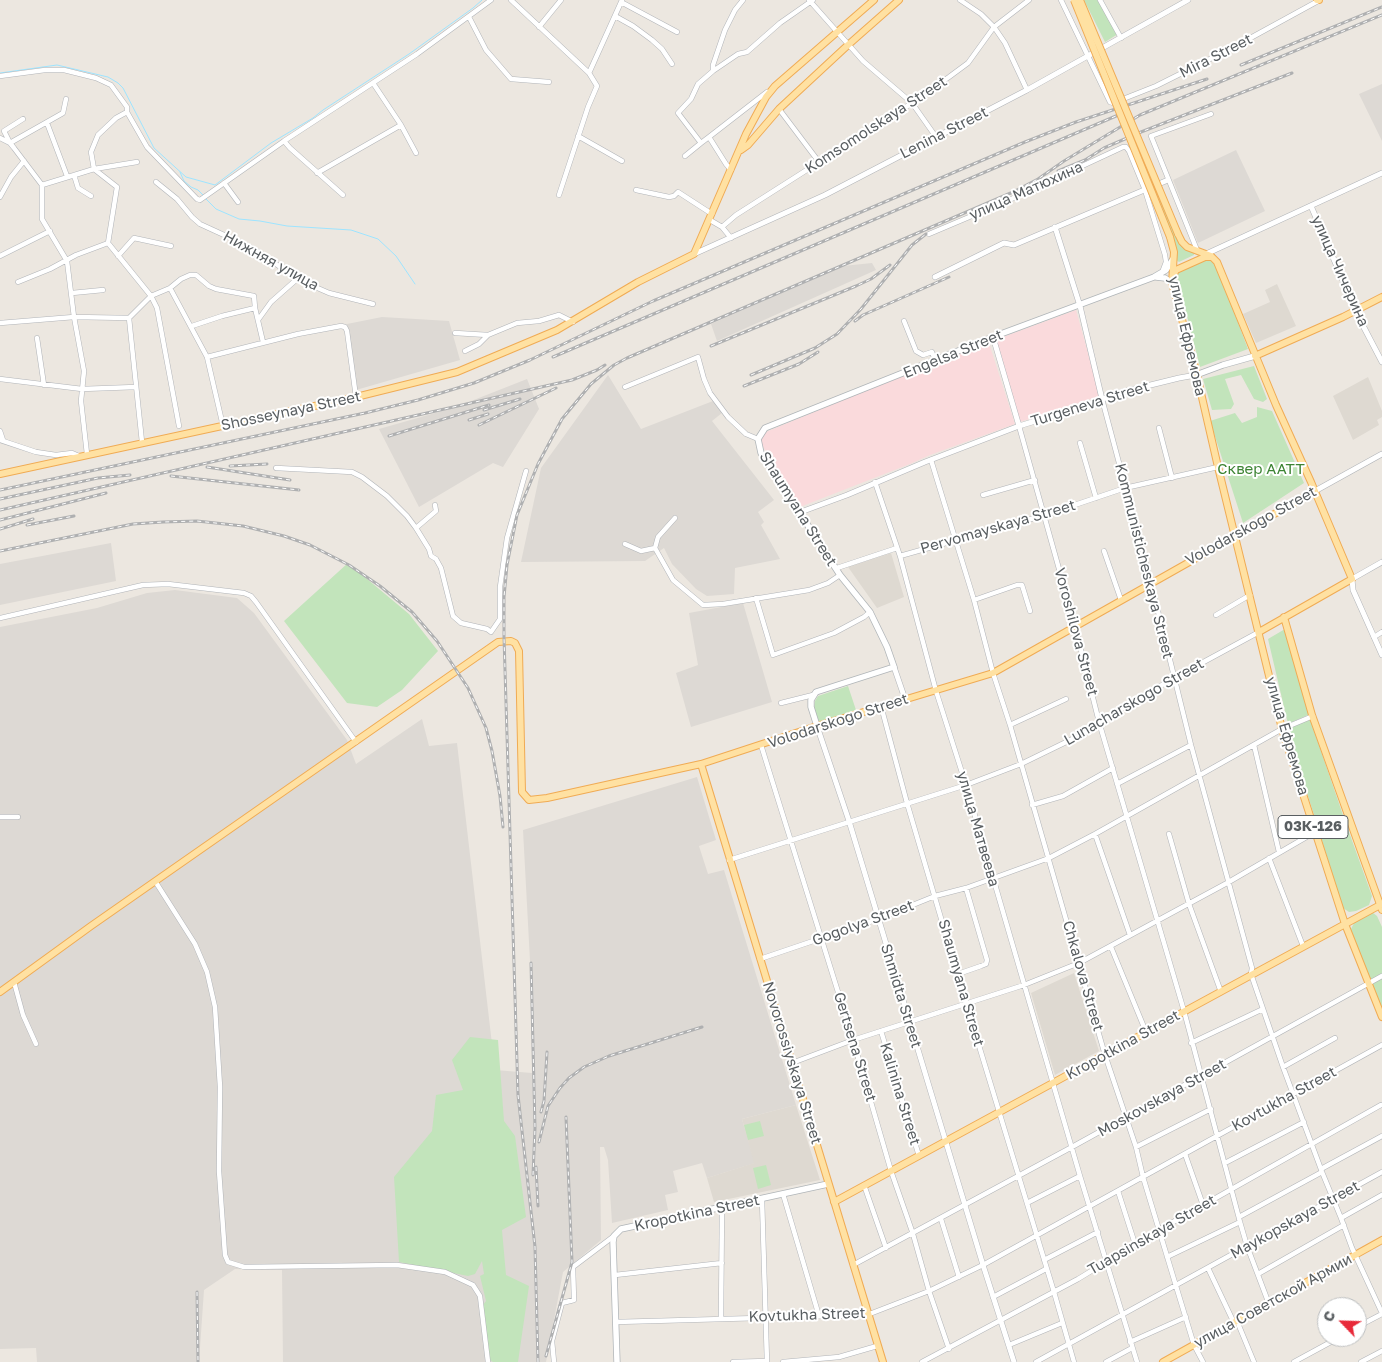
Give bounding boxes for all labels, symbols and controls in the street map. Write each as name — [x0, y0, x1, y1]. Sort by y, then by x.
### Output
street label: Mira Street — [1177, 30, 1255, 82]
street label: Komsomolskaya Street — [802, 72, 950, 178]
street label: Lenina Street — [897, 103, 991, 163]
street label: улица Матюхина — [966, 158, 1086, 224]
street label: улица Чичерина — [1307, 213, 1373, 329]
street label: Нижняя улица — [220, 227, 322, 295]
street label: улица Ефремова — [1164, 274, 1210, 398]
street label: Engelsa Street — [901, 326, 1005, 382]
street label: Turgeneva Street — [1029, 377, 1151, 431]
street label: Shosseynaya Street — [219, 387, 363, 435]
street label: Shaumyana Street — [755, 448, 841, 570]
park label: Сквер ААТТ — [1217, 460, 1305, 478]
street label: Kommunisticheskaya Street — [1111, 461, 1177, 661]
street label: Volodarskogo Street — [1182, 483, 1320, 569]
street label: Pervomayskaya Street — [918, 496, 1078, 558]
street label: Voroshilova Street — [1050, 566, 1102, 698]
street label: Lunacharskogo Street — [1061, 655, 1207, 749]
street label: улица Ефремова — [1261, 675, 1313, 797]
street label: Volodarskogo Street — [765, 690, 911, 752]
street label: улица Матвеева — [953, 769, 1003, 889]
road number: 03К-126 — [1278, 816, 1348, 839]
street label: Gogolya Street — [810, 896, 916, 950]
street label: Shaumyana Street — [934, 917, 988, 1049]
street label: Chkalova Street — [1059, 919, 1107, 1033]
street label: Shmidta Street — [877, 942, 925, 1050]
street label: Novorossiyskaya Street — [759, 979, 825, 1147]
street label: Gertsena Street — [830, 990, 880, 1104]
street label: Kropotkina Street — [1063, 1006, 1183, 1084]
street label: Kalinina Street — [876, 1040, 924, 1148]
street label: Moskovskaya Street — [1095, 1055, 1229, 1141]
street label: Kovtukha Street — [1228, 1063, 1340, 1135]
street label: Maykopskaya Street — [1227, 1177, 1363, 1263]
street label: Kropotkina Street — [633, 1191, 761, 1235]
street label: Tuapsinskaya Street — [1085, 1191, 1219, 1279]
street label: улица Советской Армии — [1191, 1250, 1355, 1352]
north arrow — [1317, 1297, 1367, 1347]
street label: Kovtukha Street — [748, 1304, 866, 1326]

